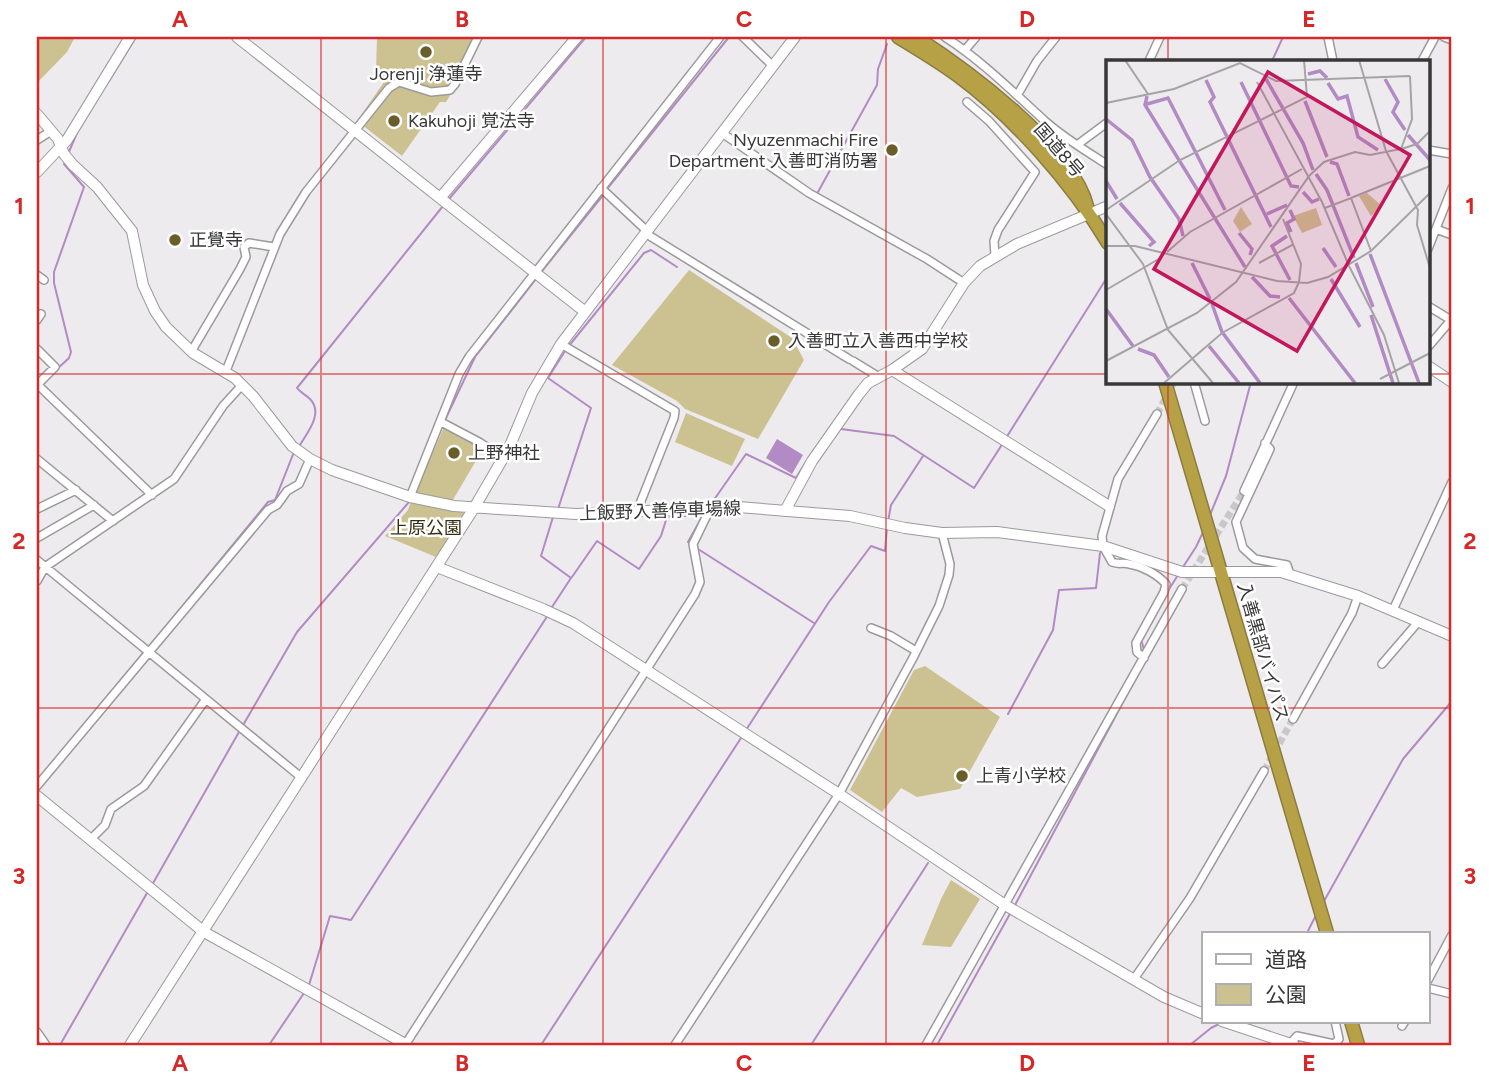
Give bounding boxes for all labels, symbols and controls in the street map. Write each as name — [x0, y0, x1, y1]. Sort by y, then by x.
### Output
text: A — [172, 5, 189, 33]
text: B — [455, 5, 469, 33]
text: C — [736, 5, 753, 33]
text: D — [1019, 5, 1035, 33]
text: E — [1302, 5, 1316, 33]
marker: Jorenji 浄蓮寺 — [418, 44, 434, 60]
inset map — [1106, 60, 1430, 383]
place label: Jorenji 浄蓮寺 — [369, 63, 483, 85]
place label: Kakuhoji 覚法寺 — [408, 110, 535, 132]
marker: Kakuhoji 覚法寺 — [386, 113, 402, 129]
street label: 国道8号 — [1029, 118, 1089, 182]
place label: Nyuzenmachi Fire Department 入善町消防署 — [669, 129, 878, 172]
marker: Nyuzenmachi Fire Department 入善町消防署 — [884, 142, 900, 158]
text: 1 — [14, 192, 24, 220]
text: 1 — [1465, 192, 1475, 220]
place label: 正覺寺 — [189, 229, 243, 251]
marker: 正覺寺 — [167, 232, 183, 248]
place label: 入善町立入善西中学校 — [788, 330, 968, 352]
marker: 入善町立入善西中学校 — [766, 333, 782, 349]
place label: 上野神社 — [468, 442, 540, 464]
marker: 上野神社 — [446, 445, 462, 461]
street label: 上飯野入善停車場線 — [579, 497, 741, 525]
park label: 上原公園 — [390, 517, 462, 539]
text: 2 — [12, 527, 26, 555]
text: 2 — [1463, 527, 1477, 555]
street label: 入善黒部バイパス — [1233, 580, 1293, 724]
place label: 上青小学校 — [976, 765, 1066, 787]
marker: 上青小学校 — [954, 768, 970, 784]
text: 3 — [13, 862, 25, 890]
text: 3 — [1464, 862, 1476, 890]
legend — [1202, 932, 1430, 1023]
text: 道路 — [1265, 947, 1307, 972]
text: 公園 — [1265, 982, 1307, 1007]
text: A — [172, 1049, 189, 1077]
text: B — [455, 1049, 469, 1077]
text: C — [736, 1049, 753, 1077]
text: D — [1019, 1049, 1035, 1077]
text: E — [1302, 1049, 1316, 1077]

